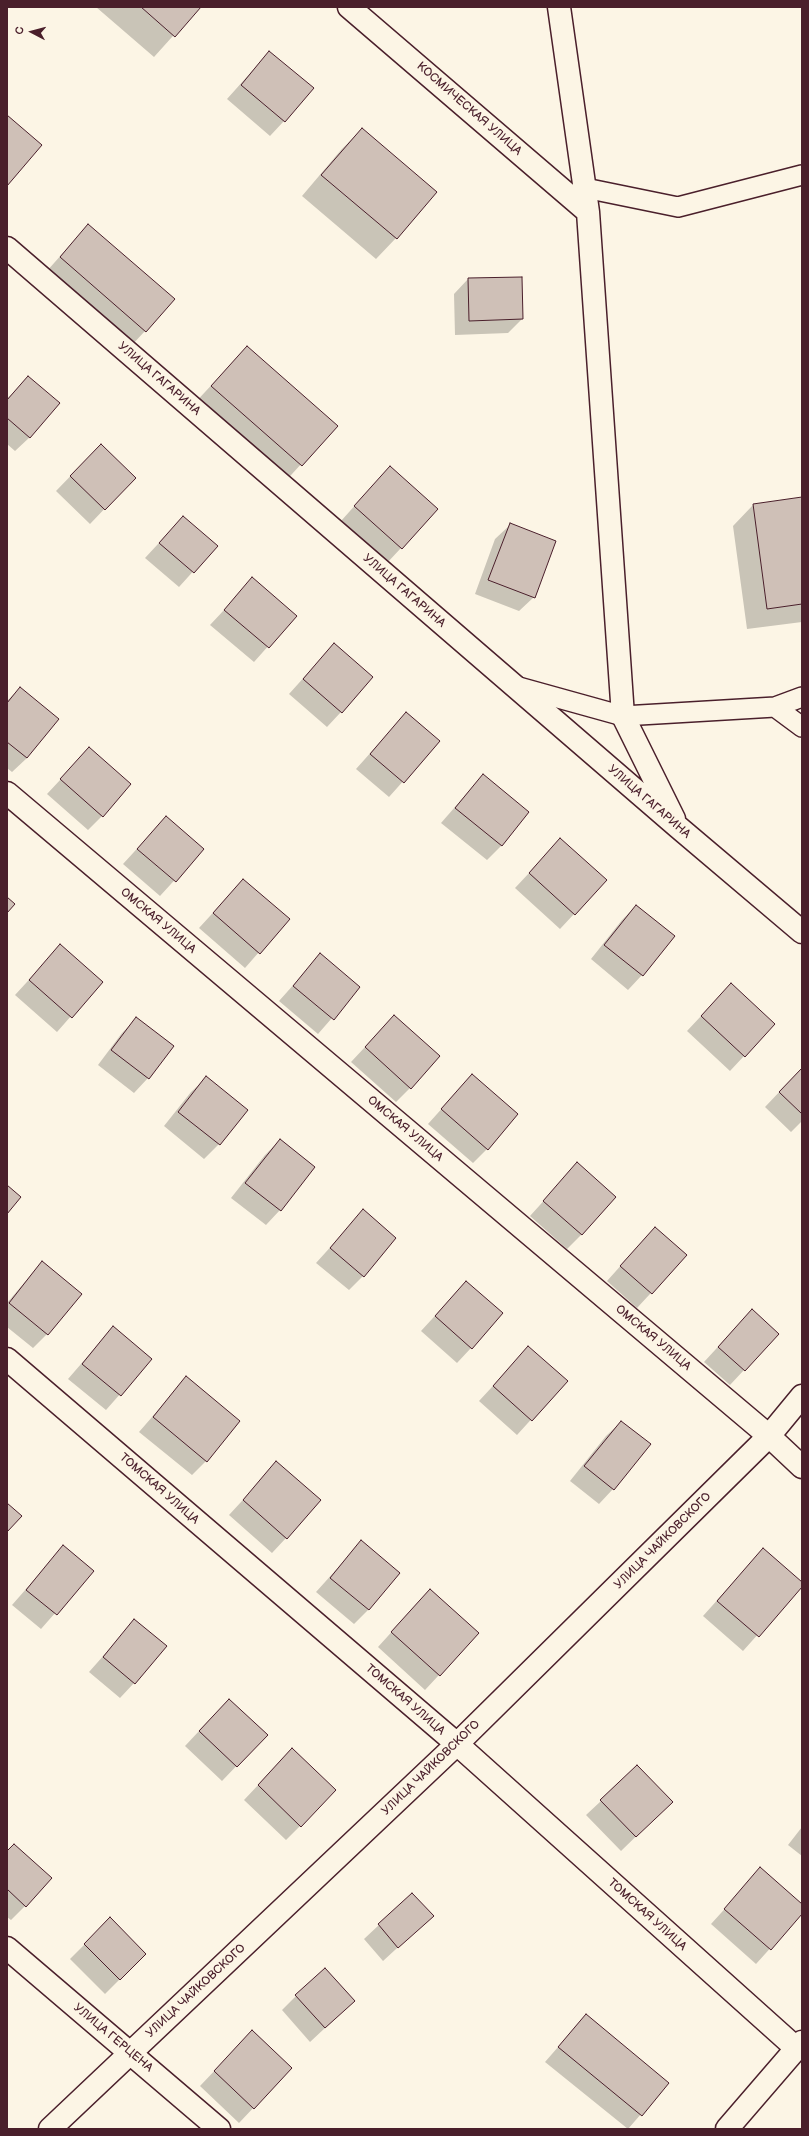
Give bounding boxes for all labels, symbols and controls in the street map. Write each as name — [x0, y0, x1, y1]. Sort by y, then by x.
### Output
north arrow — [12, 12, 52, 52]
text: С — [13, 26, 26, 35]
street label: КОСМИЧЕСКАЯ УЛИЦА — [413, 59, 525, 159]
street label: УЛИЦА ГАГАРИНА — [115, 339, 203, 419]
street label: УЛИЦА ГАГАРИНА — [360, 551, 448, 631]
street label: УЛИЦА ГАГАРИНА — [605, 762, 693, 842]
street label: ОМСКАЯ УЛИЦА — [117, 885, 199, 957]
street label: ОМСКАЯ УЛИЦА — [364, 1093, 446, 1165]
street label: ОМСКАЯ УЛИЦА — [612, 1302, 694, 1374]
street label: ТОМСКАЯ УЛИЦА — [116, 1451, 202, 1527]
street label: УЛИЦА ЧАЙКОВСКОГО — [612, 1490, 714, 1592]
street label: ТОМСКАЯ УЛИЦА — [362, 1662, 448, 1738]
street label: УЛИЦА ЧАЙКОВСКОГО — [379, 1717, 483, 1819]
street label: ТОМСКАЯ УЛИЦА — [605, 1876, 689, 1954]
street label: УЛИЦА ЧАЙКОВСКОГО — [143, 1941, 249, 2041]
street label: УЛИЦА ГЕРЦЕНА — [70, 2001, 156, 2075]

